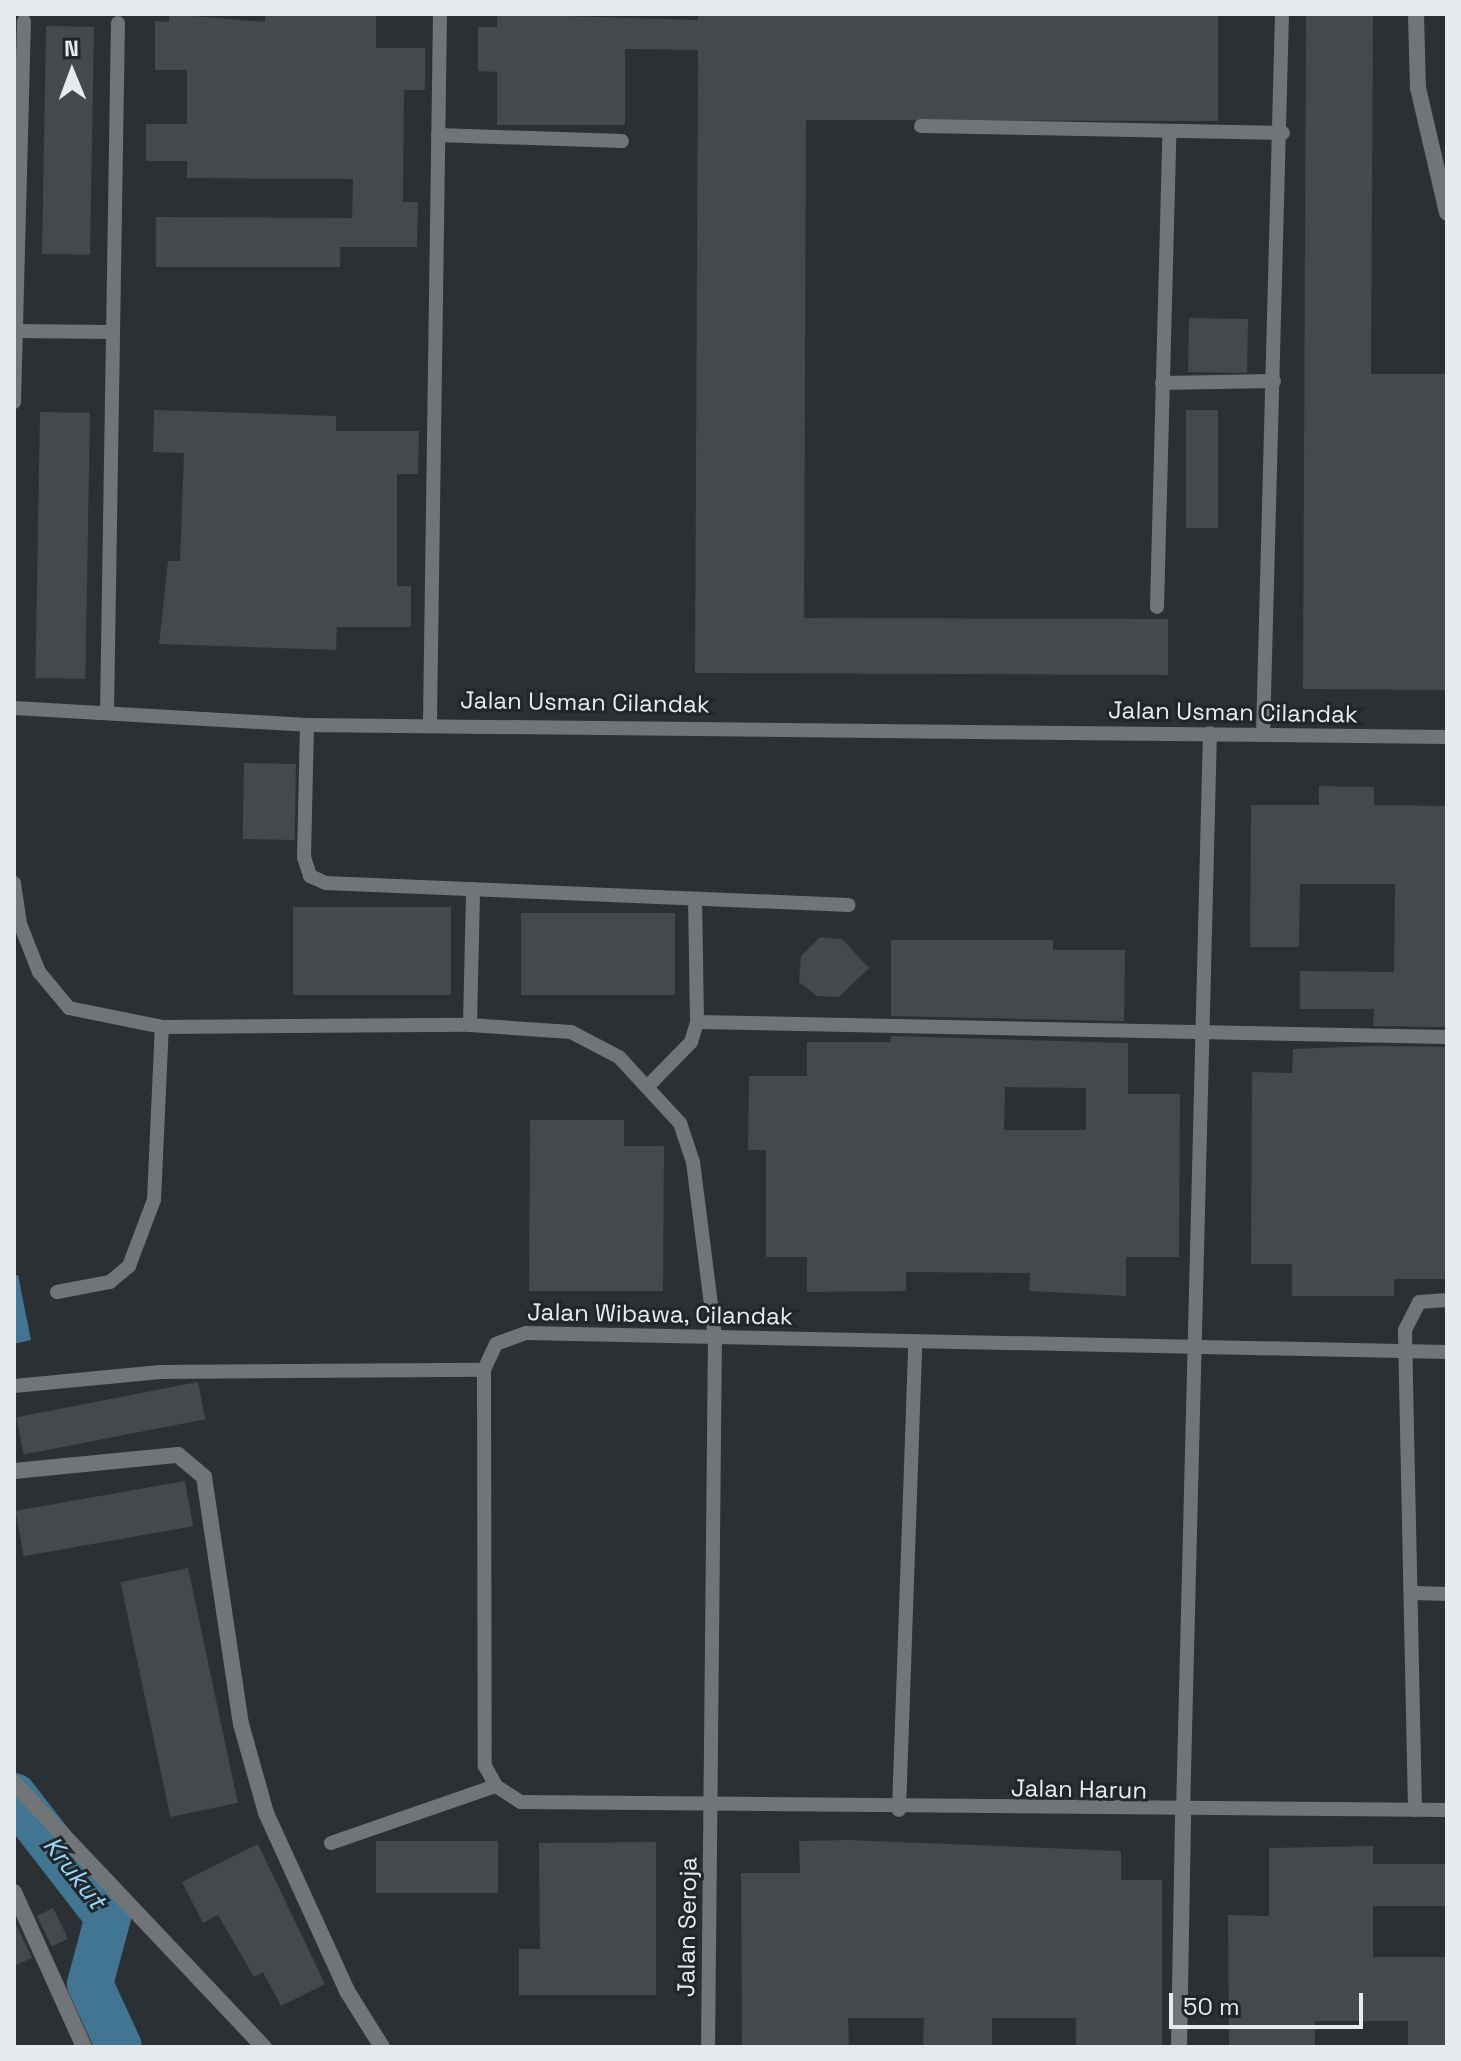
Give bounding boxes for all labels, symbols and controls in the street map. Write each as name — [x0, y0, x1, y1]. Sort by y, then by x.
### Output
north arrow — [32, 32, 112, 112]
text: N — [64, 34, 79, 62]
street label: Jalan Usman Cilandak — [460, 685, 710, 719]
street label: Jalan Usman Cilandak — [1108, 695, 1358, 729]
street label: Jalan Wibawa, Cilandak — [526, 1297, 794, 1331]
street label: Jalan Harun — [1011, 1773, 1147, 1805]
water label: Krukut — [36, 1831, 112, 1915]
street label: Jalan Seroja — [671, 1857, 703, 1997]
scale bar — [1173, 1977, 1367, 2027]
text: 50 m — [1183, 1991, 1240, 2022]

